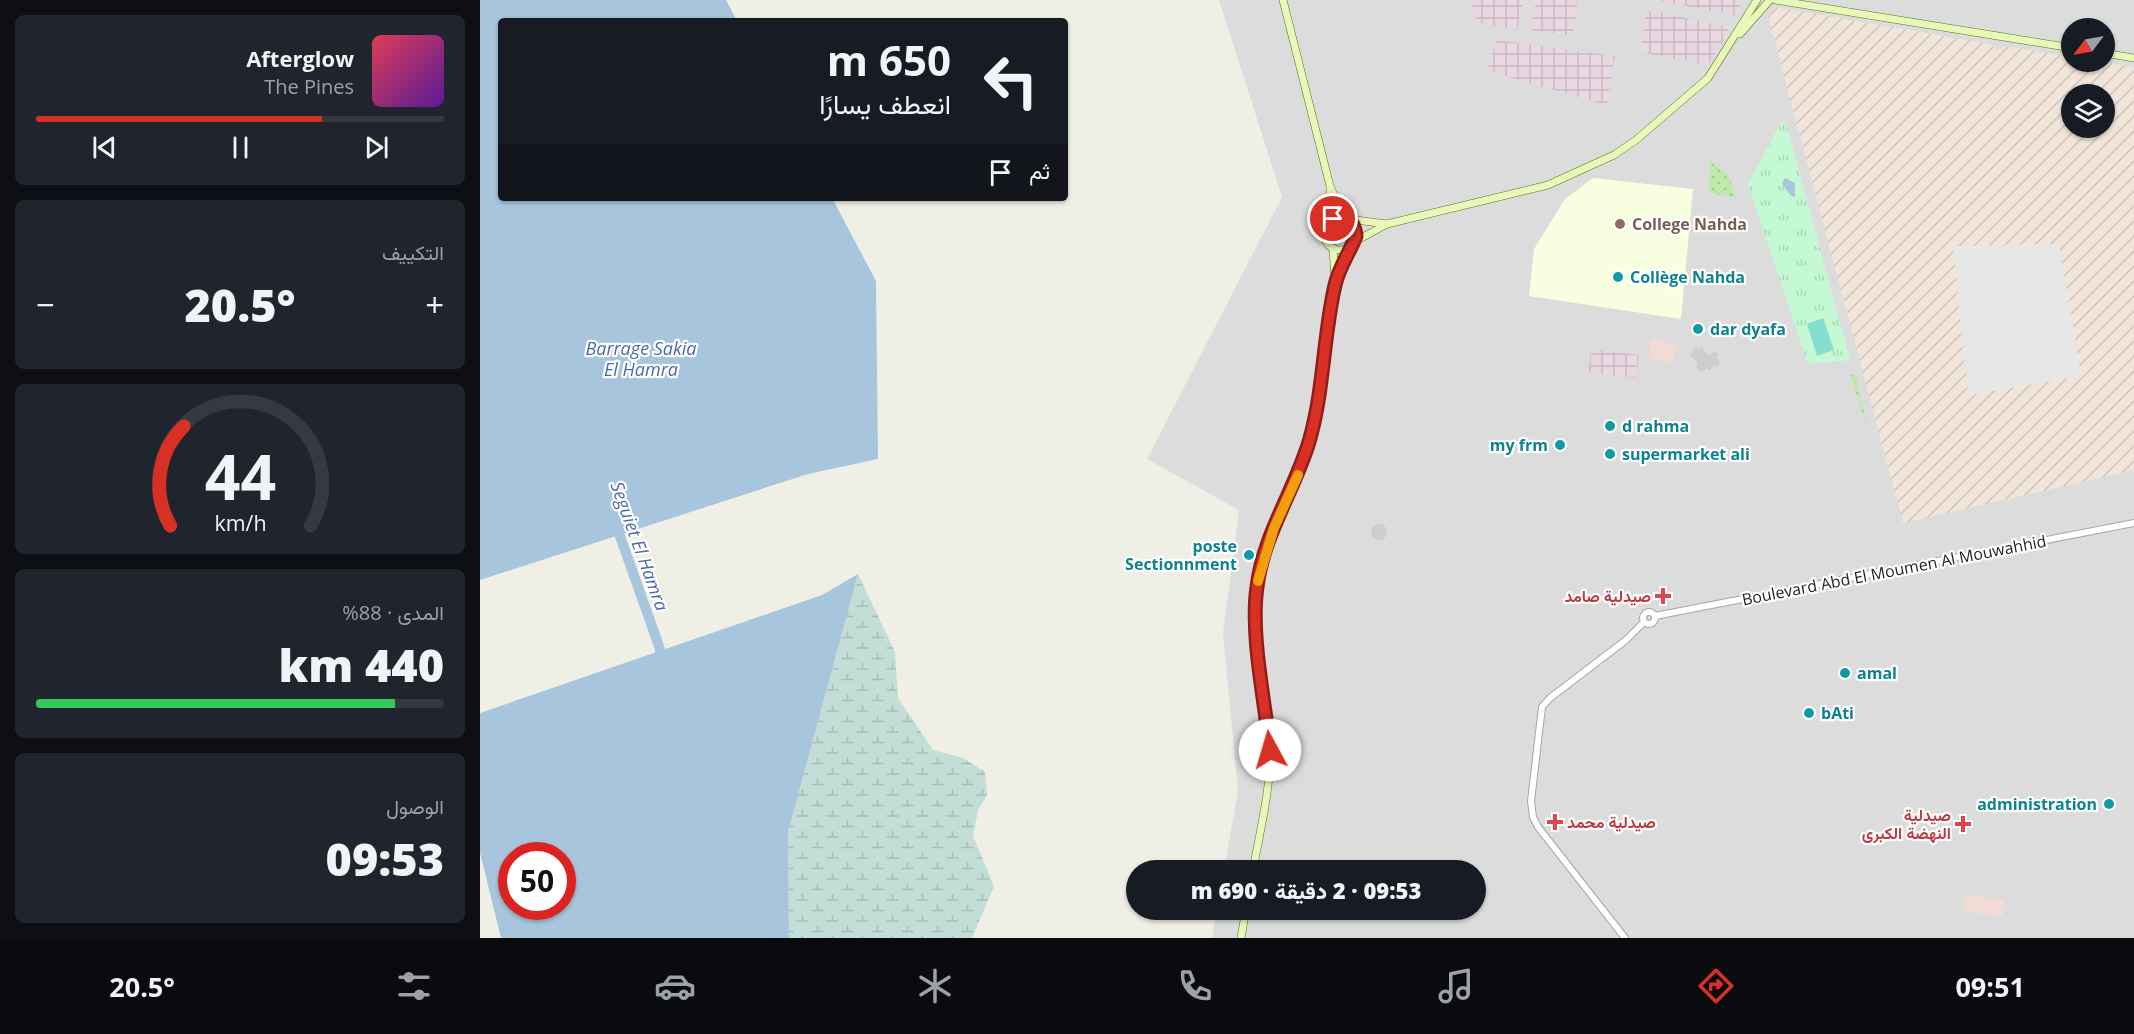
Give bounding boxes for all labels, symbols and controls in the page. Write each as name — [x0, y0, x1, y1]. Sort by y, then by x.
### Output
north arrow — [2061, 18, 2115, 72]
map controls — [2061, 18, 2115, 138]
text: 650 m — [827, 31, 951, 88]
icon: left — [972, 42, 1050, 120]
text: Afterglow — [246, 43, 354, 73]
text: The Pines — [264, 73, 354, 100]
button: layers — [2061, 84, 2115, 138]
text: انعطف يسارًا — [819, 85, 951, 122]
icon: previous — [88, 131, 121, 164]
icon: pause — [224, 131, 257, 164]
icon: next — [360, 131, 393, 164]
text: ثم — [1029, 155, 1050, 185]
icon: arrive — [984, 156, 1017, 189]
pin — [1307, 193, 1358, 244]
icon: arrive — [1316, 202, 1349, 235]
place label: College Nahda — [1632, 213, 1747, 235]
marker: College Nahda — [1613, 217, 1627, 231]
text: التكييف — [382, 239, 444, 266]
place label: Collège Nahda — [1630, 266, 1745, 288]
marker: Collège Nahda — [1611, 270, 1625, 284]
text: 20.5° — [184, 274, 296, 335]
text: − — [36, 282, 55, 327]
text: + — [425, 282, 444, 327]
place label: dar dyafa — [1710, 318, 1786, 340]
marker: dar dyafa — [1691, 322, 1705, 336]
water label: Barrage Sakia El Hamra — [585, 336, 697, 381]
place label: d rahma — [1622, 415, 1689, 437]
marker: d rahma — [1603, 419, 1617, 433]
text: 44 — [204, 433, 276, 518]
place label: my frm — [1490, 434, 1548, 456]
marker: my frm — [1553, 438, 1567, 452]
place label: supermarket ali — [1622, 443, 1750, 465]
marker: supermarket ali — [1603, 447, 1617, 461]
water label: Seguiet El Hamra — [606, 478, 674, 614]
text: km/h — [214, 508, 266, 537]
street label: Boulevard Abd El Moumen Al Mouwahhid — [1740, 530, 2048, 610]
place label: poste Sectionnment — [1125, 535, 1237, 575]
marker: poste Sectionnment — [1242, 548, 1256, 562]
place label: صيدلية صامد — [1564, 585, 1651, 607]
marker: صيدلية صامد — [1656, 589, 1670, 603]
text: المدى · 88% — [342, 599, 444, 626]
text: 440 km — [279, 634, 444, 695]
place label: amal — [1857, 662, 1897, 684]
marker: amal — [1838, 666, 1852, 680]
place label: bAti — [1821, 702, 1854, 724]
marker: bAti — [1802, 706, 1816, 720]
position arrow — [1238, 718, 1302, 782]
text: الوصول — [386, 793, 444, 820]
place label: administration — [1977, 793, 2097, 815]
marker: administration — [2102, 797, 2116, 811]
place label: صيدلية النهضة الكبرى — [1862, 804, 1951, 844]
place label: صيدلية محمد — [1567, 811, 1656, 833]
marker: صيدلية محمد — [1548, 815, 1562, 829]
marker: صيدلية النهضة الكبرى — [1956, 817, 1970, 831]
text: 09:53 — [326, 828, 444, 889]
speed limit sign: 50 — [498, 842, 576, 920]
text: 09:53 · 2 دقيقة · 690 m — [1191, 875, 1421, 905]
icon: filters — [393, 965, 435, 1007]
icon: car — [654, 965, 696, 1007]
icon: climate — [914, 965, 956, 1007]
icon: phone — [1174, 965, 1216, 1007]
icon: music — [1435, 965, 1477, 1007]
icon: directions — [1695, 965, 1737, 1007]
text: 20.5° — [109, 968, 175, 1005]
text: 09:51 — [1955, 968, 2025, 1005]

